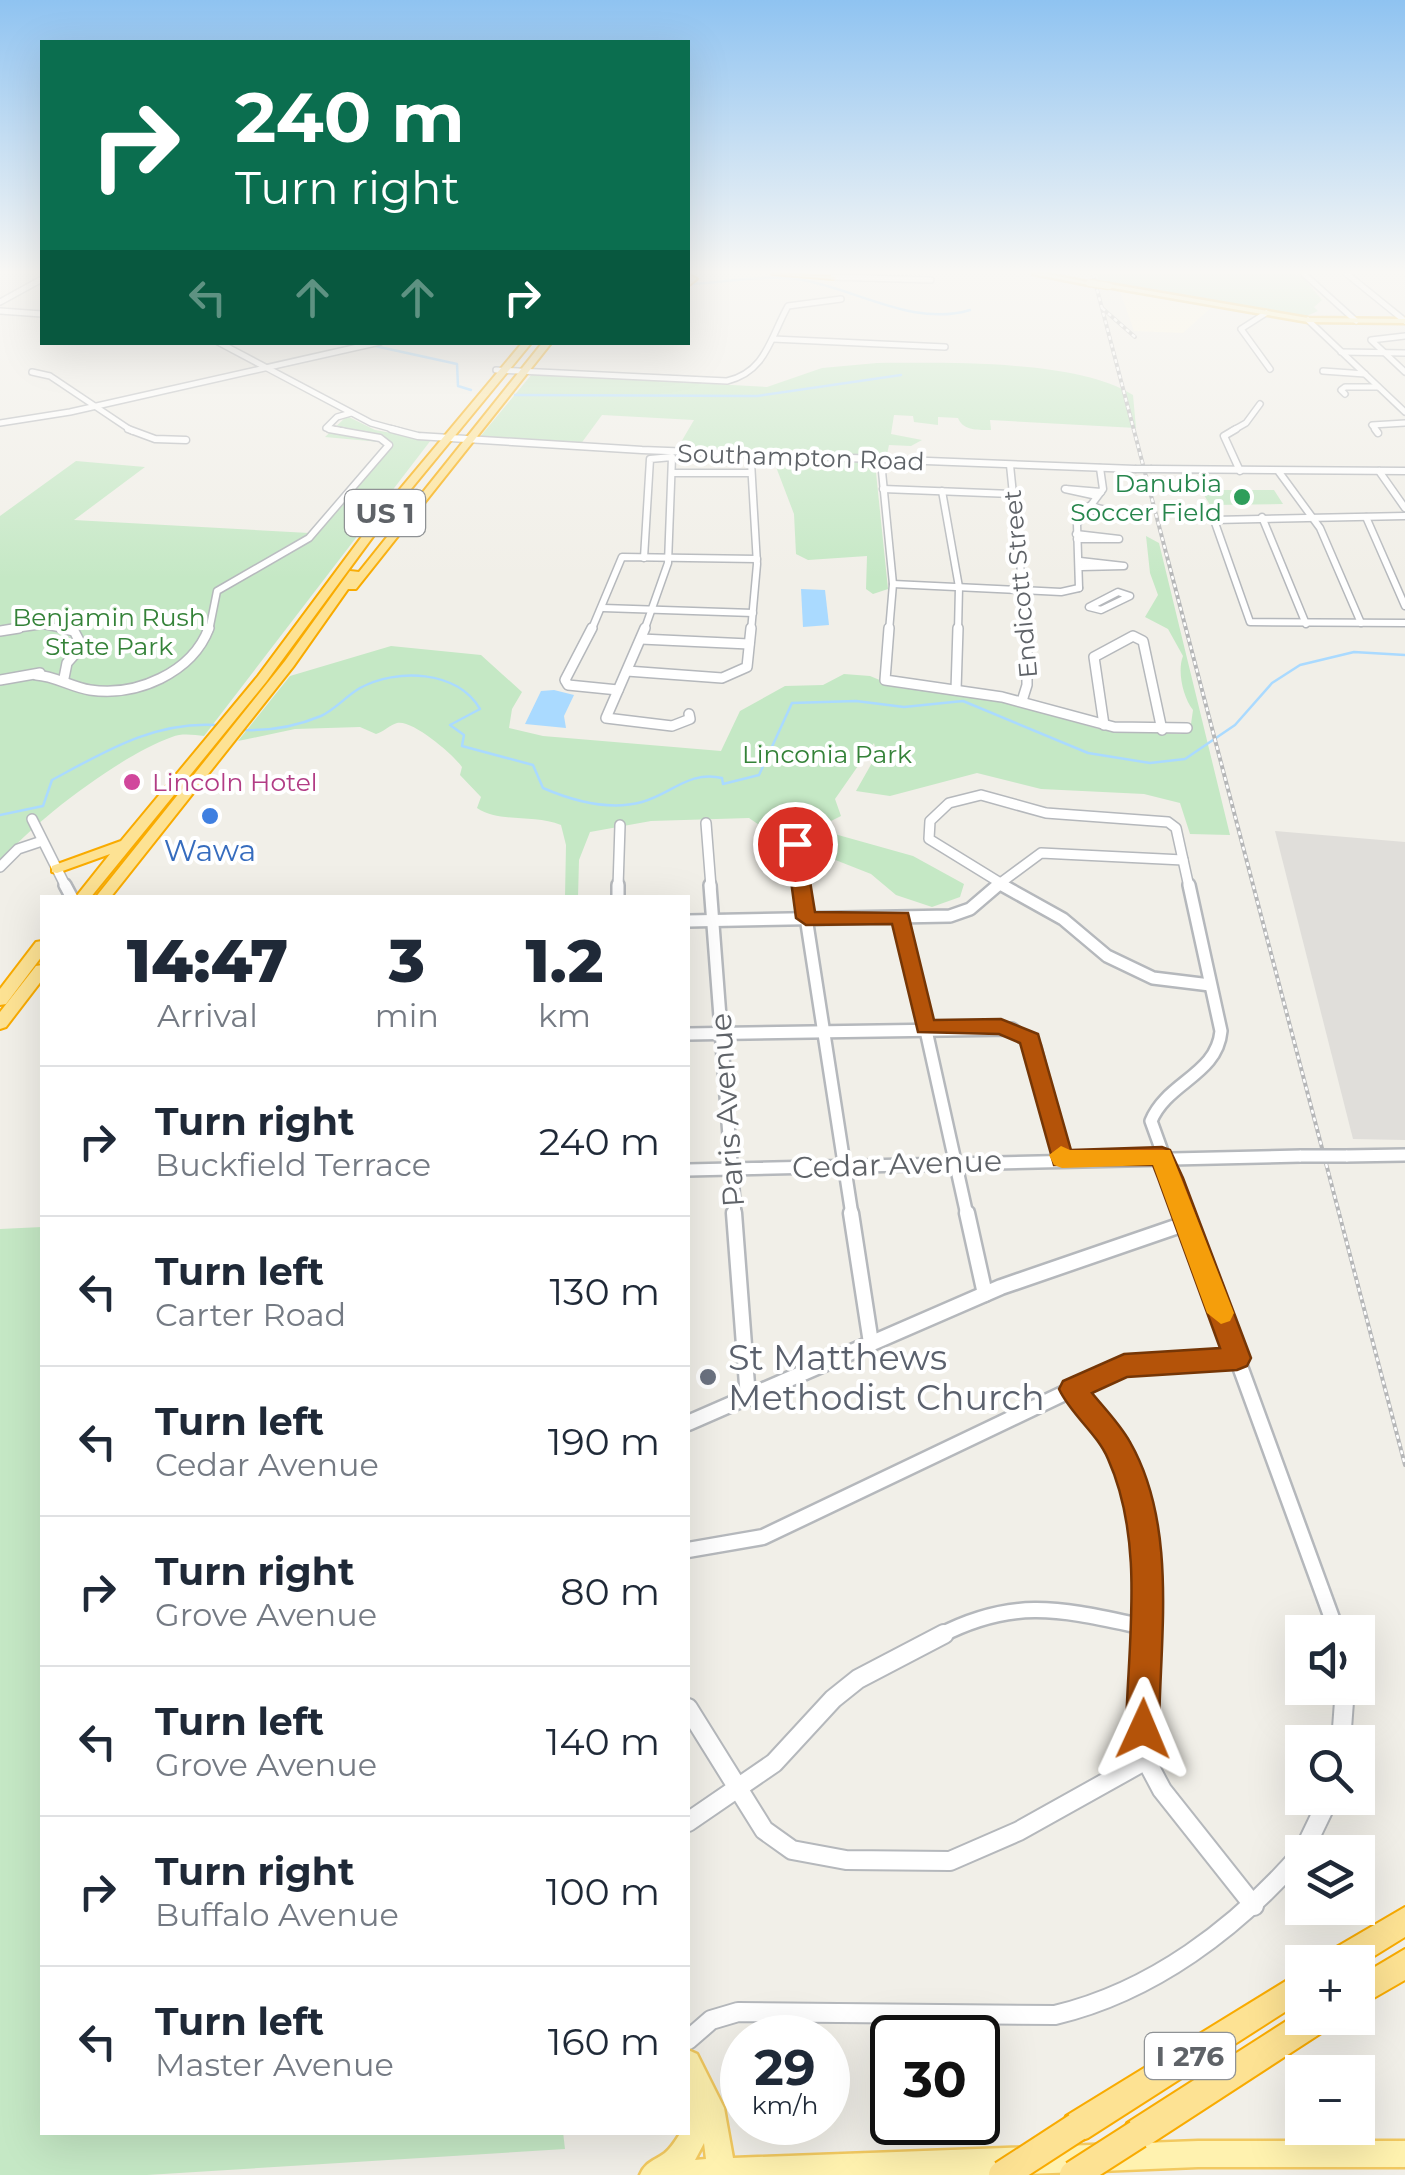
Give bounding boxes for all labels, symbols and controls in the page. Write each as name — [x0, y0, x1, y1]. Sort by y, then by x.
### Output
text: 240 m — [235, 74, 465, 160]
icon: right — [70, 80, 200, 210]
text: Turn right — [235, 160, 460, 215]
icon: left — [180, 270, 235, 325]
icon: ahead — [285, 270, 340, 325]
icon: ahead — [390, 270, 445, 325]
icon: right — [495, 270, 550, 325]
street label: Southampton Road — [677, 438, 925, 476]
place label: Danubia Soccer Field — [1070, 468, 1222, 527]
marker: Danubia Soccer Field — [1231, 486, 1253, 508]
street label: Endicott Street — [997, 489, 1043, 679]
road number: US 1 — [345, 490, 425, 536]
park label: Benjamin Rush State Park — [12, 602, 206, 661]
park label: Linconia Park — [742, 739, 912, 769]
place label: Lincoln Hotel — [152, 767, 318, 797]
marker: Lincoln Hotel — [121, 771, 143, 793]
pin — [753, 802, 838, 887]
marker: Wawa — [199, 805, 221, 827]
icon: arrive — [768, 817, 823, 872]
place label: Wawa — [164, 832, 256, 869]
text: 14:47 — [127, 924, 288, 997]
text: 3 — [389, 924, 425, 997]
text: 1.2 — [526, 924, 603, 997]
text: Arrival — [157, 996, 258, 1035]
text: min — [375, 996, 439, 1035]
text: km — [538, 996, 591, 1035]
street label: Paris Avenue — [702, 1012, 752, 1208]
text: Turn right — [155, 1098, 354, 1145]
icon: right — [70, 1114, 125, 1169]
text: 240 m — [539, 1118, 660, 1165]
street label: Cedar Avenue — [791, 1142, 1003, 1186]
text: Buckfield Terrace — [155, 1145, 431, 1184]
text: Turn left — [155, 1248, 324, 1295]
icon: left — [70, 1264, 125, 1319]
text: 130 m — [549, 1268, 660, 1315]
text: Carter Road — [155, 1295, 346, 1334]
place label: St Matthews Methodist Church — [728, 1336, 1045, 1419]
marker: St Matthews Methodist Church — [697, 1366, 719, 1388]
text: Turn left — [155, 1398, 324, 1445]
icon: left — [70, 1414, 125, 1469]
text: 190 m — [548, 1418, 660, 1465]
text: Cedar Avenue — [155, 1445, 379, 1484]
text: Turn right — [155, 1548, 354, 1595]
icon: right — [70, 1564, 125, 1619]
text: 80 m — [560, 1568, 660, 1615]
text: Grove Avenue — [155, 1595, 377, 1634]
map controls — [1285, 1615, 1375, 2145]
button: sound — [1285, 1615, 1375, 1705]
position arrow — [1091, 1677, 1195, 1781]
text: Turn left — [155, 1698, 324, 1745]
icon: left — [70, 1714, 125, 1769]
text: 140 m — [546, 1718, 660, 1765]
button: search — [1285, 1725, 1375, 1815]
text: Grove Avenue — [155, 1745, 377, 1784]
button: layers — [1285, 1835, 1375, 1925]
text: Turn right — [155, 1848, 354, 1895]
icon: right — [70, 1864, 125, 1919]
text: 100 m — [546, 1868, 660, 1915]
text: Buffalo Avenue — [155, 1895, 399, 1934]
button: + — [1285, 1945, 1375, 2035]
text: Turn left — [155, 1998, 324, 2045]
icon: left — [70, 2014, 125, 2069]
speed limit sign: 30 — [870, 2015, 1000, 2145]
text: 160 m — [548, 2018, 660, 2065]
road number: I 276 — [1145, 2033, 1235, 2079]
text: 29 — [754, 2037, 816, 2098]
text: Master Avenue — [155, 2045, 394, 2084]
button: − — [1285, 2055, 1375, 2145]
text: km/h — [752, 2090, 818, 2120]

